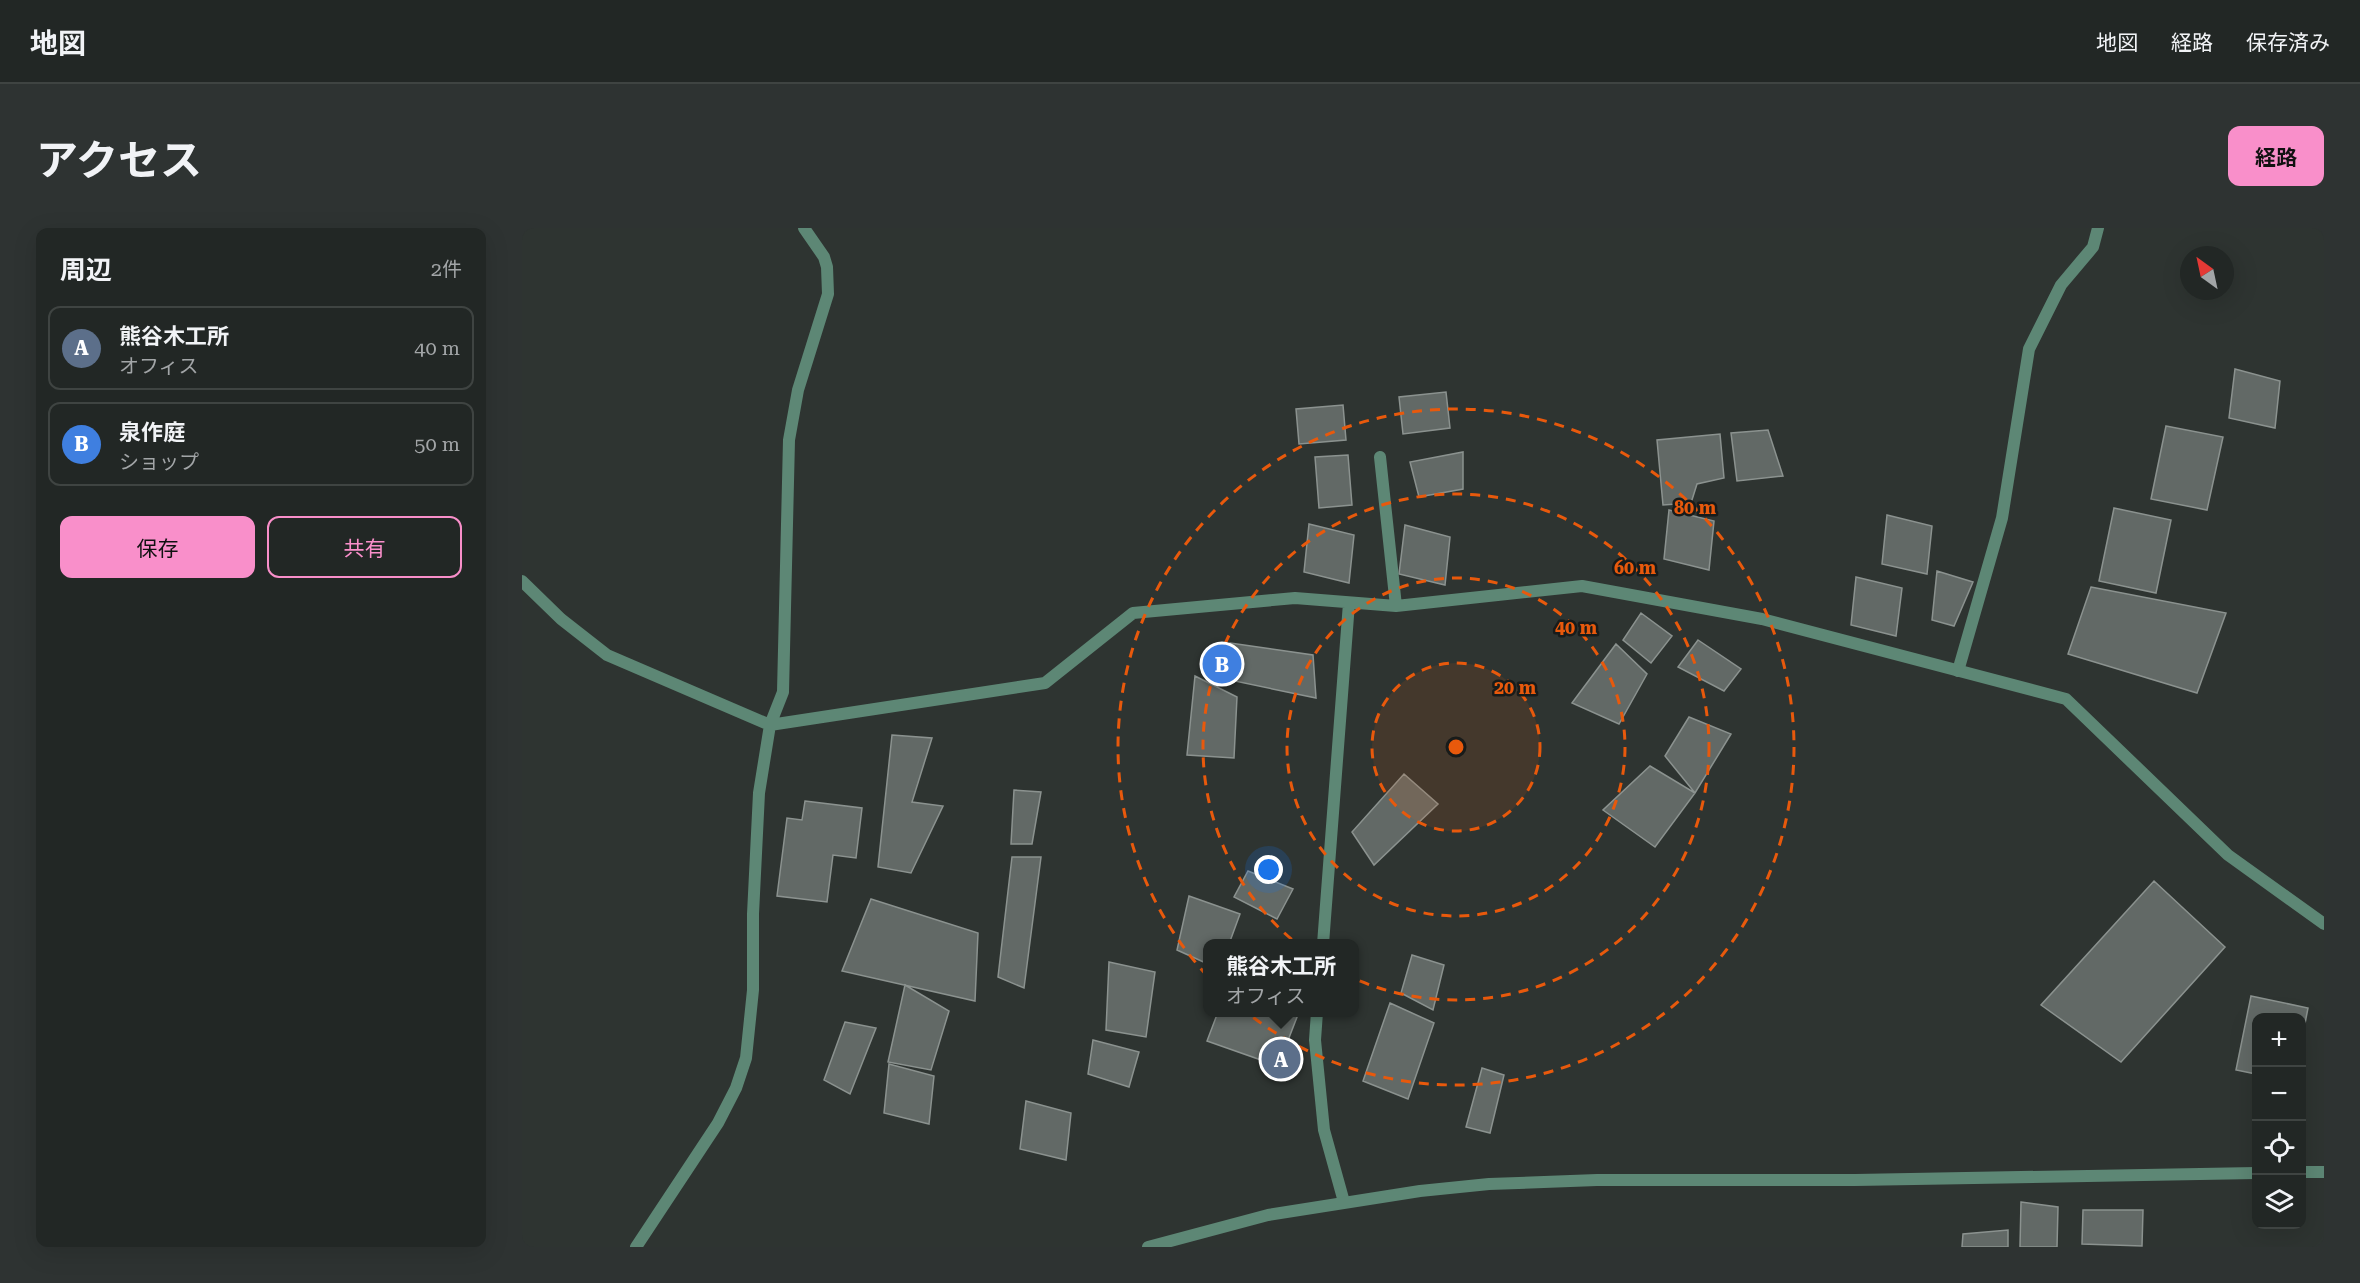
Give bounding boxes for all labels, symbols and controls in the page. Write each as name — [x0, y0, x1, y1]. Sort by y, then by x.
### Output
text: 地図 — [30, 27, 86, 60]
text: 地図 — [2096, 31, 2138, 55]
text: 経路 — [2171, 31, 2213, 55]
text: 保存済み — [2246, 31, 2330, 55]
button: 経路 — [2228, 126, 2324, 186]
text: アクセス — [36, 136, 202, 185]
north arrow — [2180, 246, 2234, 300]
text: 周辺 — [60, 255, 112, 285]
text: 2件 — [431, 257, 462, 281]
text: 熊谷木工所 — [119, 324, 229, 349]
text: A — [74, 336, 89, 360]
text: 40 m — [414, 336, 460, 360]
text: オフィス — [119, 354, 199, 378]
text: 泉作庭 — [119, 420, 185, 445]
text: B — [74, 432, 89, 456]
text: 50 m — [414, 432, 460, 456]
text: ショップ — [119, 450, 199, 474]
text: 80 m — [1674, 497, 1717, 518]
button: 保存 — [60, 516, 255, 578]
button: 共有 — [267, 516, 462, 578]
text: 60 m — [1614, 557, 1657, 578]
text: 40 m — [1555, 617, 1598, 638]
pin: B — [1202, 642, 1242, 686]
text: 20 m — [1494, 677, 1537, 698]
centre of rings — [1446, 737, 1466, 757]
your location — [1254, 855, 1283, 884]
popup — [1203, 939, 1359, 1017]
text: 熊谷木工所 — [1226, 954, 1336, 979]
text: オフィス — [1226, 984, 1306, 1008]
map controls — [2252, 1013, 2306, 1229]
button: + — [2252, 1013, 2306, 1067]
pin: A — [1262, 1036, 1300, 1082]
button: − — [2252, 1067, 2306, 1121]
button: locate — [2252, 1121, 2306, 1175]
button: layers — [2252, 1175, 2306, 1229]

